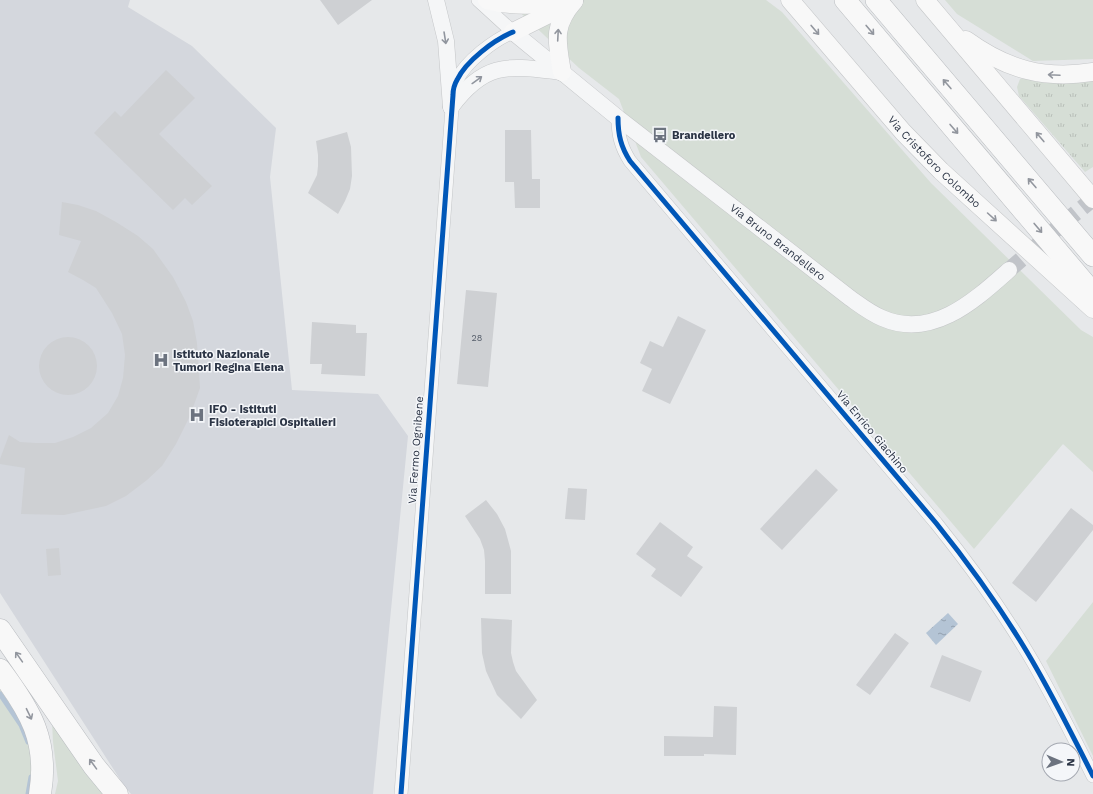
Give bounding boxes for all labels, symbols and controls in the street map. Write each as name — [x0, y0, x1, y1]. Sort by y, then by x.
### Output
one-way arrow — [811, 24, 820, 35]
one-way arrow — [866, 24, 875, 35]
one-way arrow — [554, 28, 561, 41]
one-way arrow — [441, 31, 449, 44]
one-way arrow — [1048, 71, 1061, 78]
one-way arrow — [472, 75, 483, 84]
one-way arrow — [943, 79, 952, 90]
street label: Via Cristoforo Colombo — [885, 113, 983, 210]
one-way arrow — [950, 124, 959, 134]
bus stop icon: Brandellero — [651, 126, 669, 144]
place label: Brandellero — [672, 129, 736, 142]
one-way arrow — [1036, 132, 1045, 143]
one-way arrow — [1027, 178, 1036, 188]
street label: Via Bruno Brandellero — [727, 201, 828, 283]
one-way arrow — [987, 212, 997, 221]
one-way arrow — [1034, 223, 1043, 233]
house number: 28 — [472, 333, 482, 343]
place label: Istituto Nazionale Tumori Regina Elena — [173, 348, 285, 374]
hospital icon: Istituto Nazionale Tumori Regina Elena — [152, 351, 170, 369]
street label: Via Enrico Giachino — [834, 388, 910, 476]
street label: Via Fermo Ognibene — [406, 396, 426, 504]
place label: IFO - Istituti Fisioterapici Ospitalieri — [209, 403, 336, 429]
hospital icon: IFO - Istituti Fisioterapici Ospitalieri — [188, 406, 206, 424]
one-way arrow — [15, 651, 23, 662]
one-way arrow — [26, 708, 33, 720]
north arrow — [1041, 742, 1081, 782]
one-way arrow — [88, 758, 97, 769]
text: N — [1064, 758, 1077, 767]

